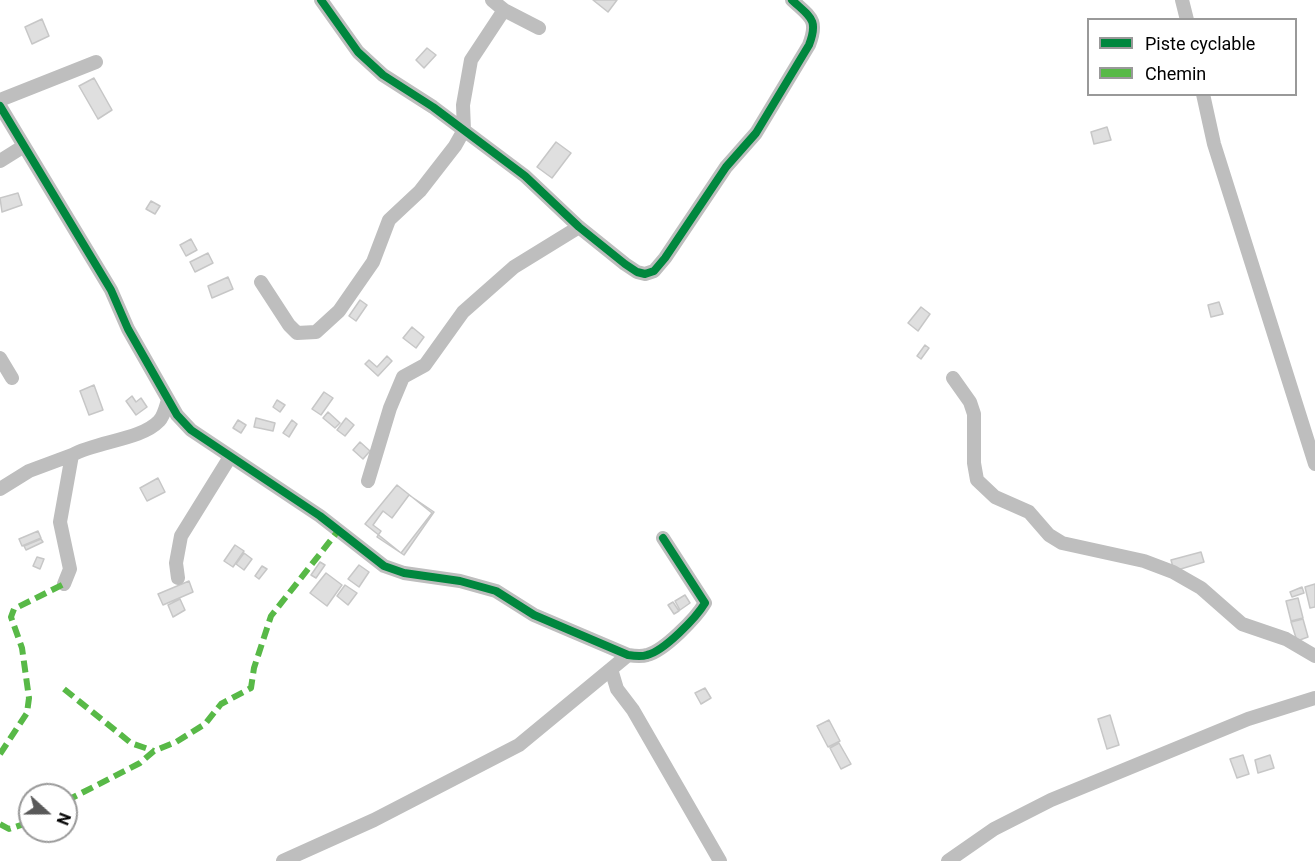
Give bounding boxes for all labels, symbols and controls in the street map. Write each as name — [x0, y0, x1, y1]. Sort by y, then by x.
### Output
legend — [1087, 18, 1297, 96]
text: Piste cyclable — [1145, 33, 1255, 54]
text: Chemin — [1145, 63, 1206, 84]
north arrow — [18, 783, 78, 843]
text: N — [53, 810, 74, 828]

